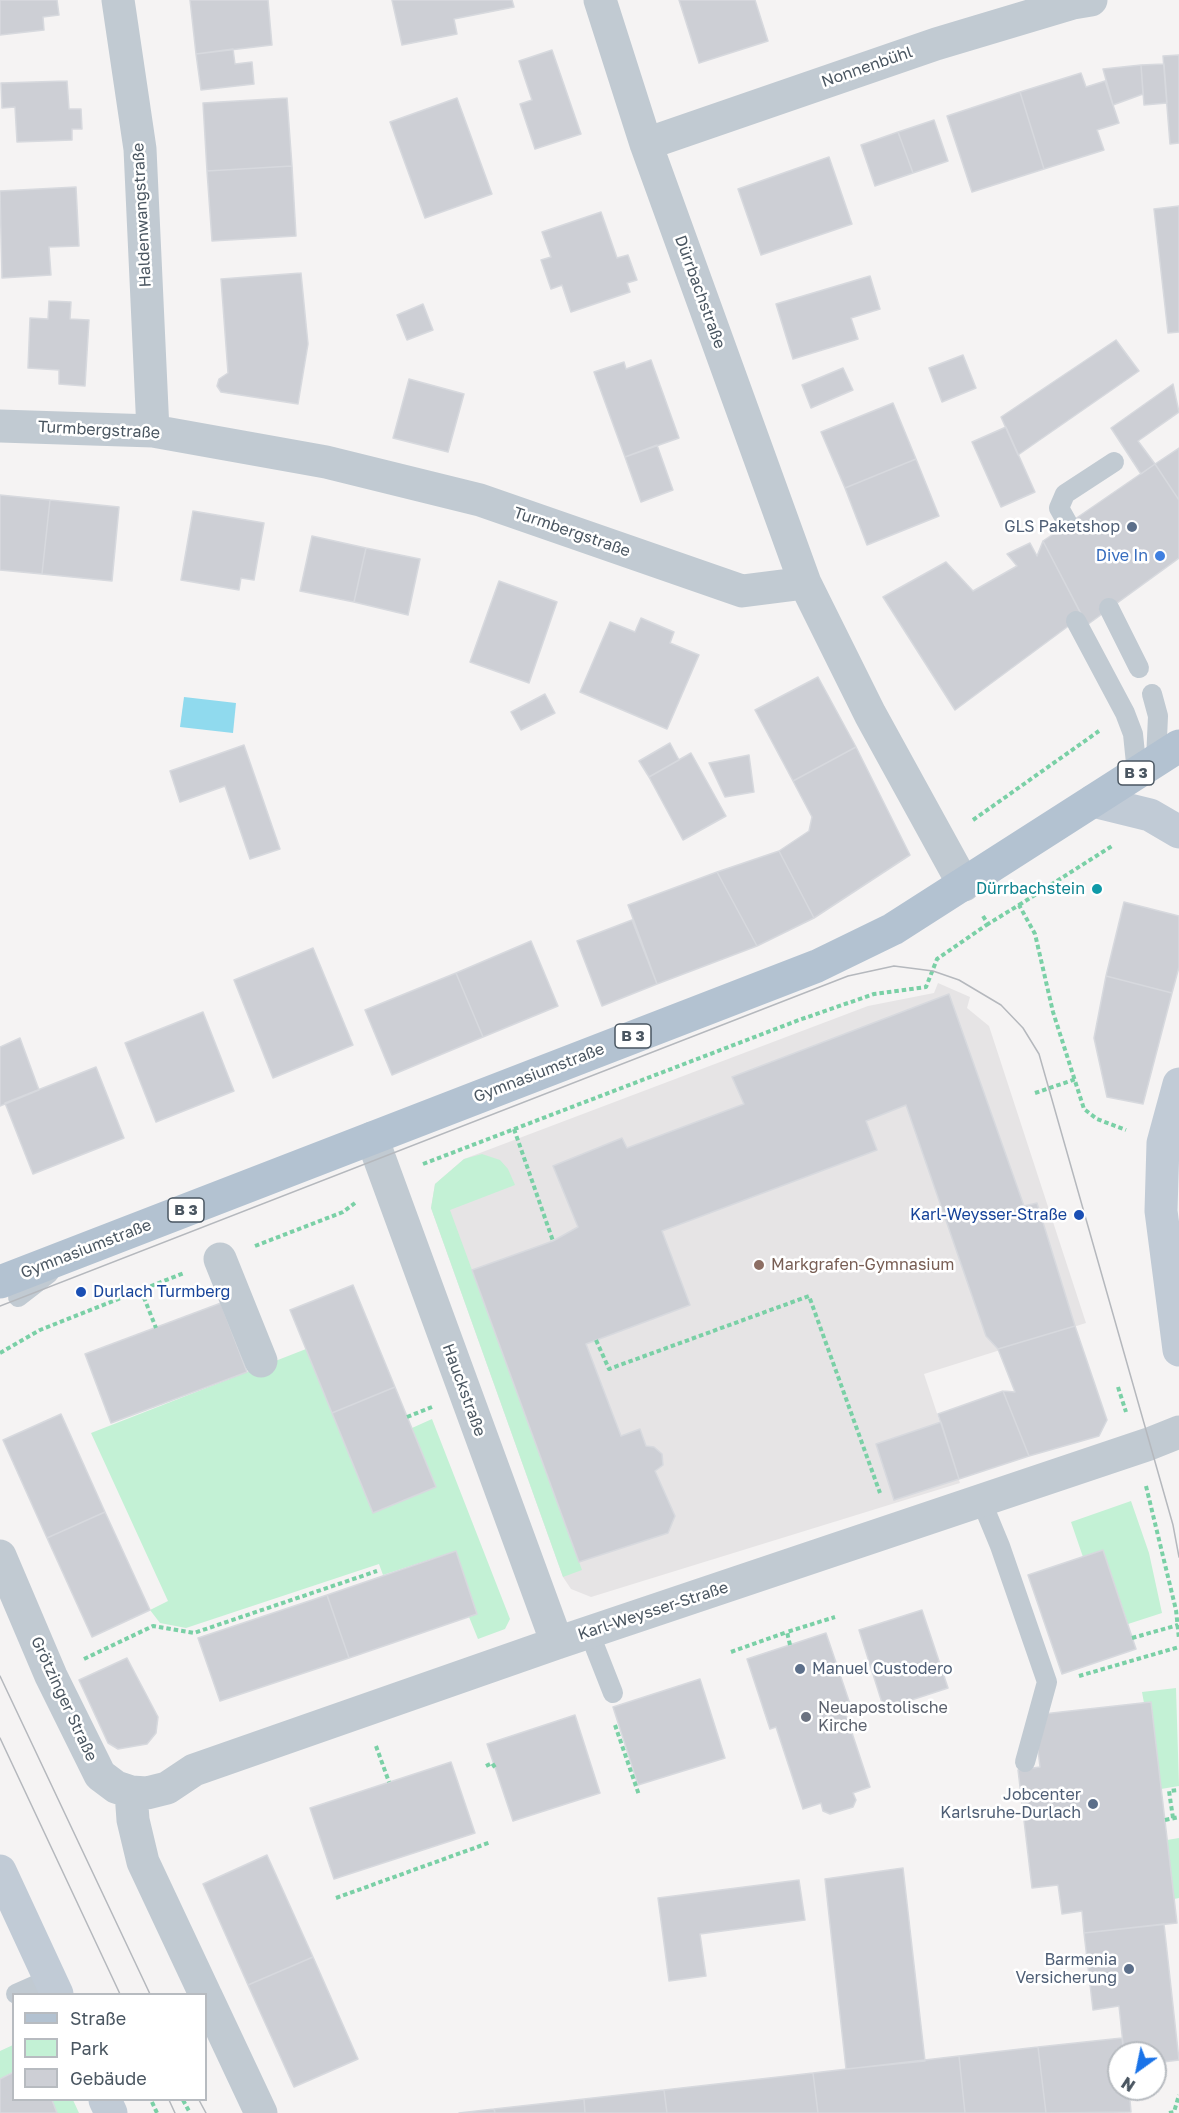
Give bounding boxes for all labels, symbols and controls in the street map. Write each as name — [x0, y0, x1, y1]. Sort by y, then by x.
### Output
street label: Nonnenbühl — [819, 42, 915, 92]
street label: Haldenwangstraße — [129, 142, 155, 288]
street label: Dürrbachstraße — [671, 233, 729, 351]
street label: Turmbergstraße — [38, 417, 160, 443]
street label: Turmbergstraße — [511, 503, 633, 561]
place label: GLS Paketshop — [1004, 517, 1120, 537]
marker: GLS Paketshop — [1125, 520, 1139, 534]
place label: Dive In — [1096, 546, 1148, 566]
marker: Dive In — [1153, 549, 1167, 563]
road number: B 3 — [1118, 761, 1154, 785]
place label: Dürrbachstein — [976, 879, 1085, 899]
marker: Dürrbachstein — [1090, 882, 1104, 896]
road number: B 3 — [615, 1024, 651, 1048]
street label: Gymnasiumstraße — [471, 1039, 607, 1107]
road number: B 3 — [168, 1198, 204, 1222]
place label: Karl-Weysser-Straße — [910, 1205, 1067, 1225]
marker: Karl-Weysser-Straße — [1072, 1208, 1086, 1222]
street label: Gymnasiumstraße — [18, 1215, 154, 1283]
place label: Markgrafen-Gymnasium — [771, 1255, 954, 1275]
marker: Markgrafen-Gymnasium — [752, 1258, 766, 1272]
place label: Durlach Turmberg — [93, 1282, 230, 1302]
marker: Durlach Turmberg — [74, 1285, 88, 1299]
street label: Hauckstraße — [438, 1341, 490, 1439]
street label: Karl-Weysser-Straße — [575, 1578, 731, 1644]
street label: Grötzinger Straße — [27, 1634, 101, 1764]
place label: Manuel Custodero — [812, 1659, 953, 1679]
marker: Manuel Custodero — [793, 1662, 807, 1676]
place label: Neuapostolische Kirche — [818, 1698, 948, 1736]
marker: Neuapostolische Kirche — [799, 1710, 813, 1724]
place label: Jobcenter Karlsruhe-Durlach — [940, 1785, 1081, 1823]
marker: Jobcenter Karlsruhe-Durlach — [1086, 1797, 1100, 1811]
place label: Barmenia Versicherung — [1016, 1950, 1117, 1988]
marker: Barmenia Versicherung — [1122, 1962, 1136, 1976]
legend — [12, 1993, 207, 2101]
text: Straße — [70, 2007, 126, 2029]
text: Park — [70, 2037, 109, 2059]
north arrow — [1107, 2041, 1167, 2101]
text: Gebäude — [70, 2067, 147, 2089]
text: N — [1118, 2073, 1139, 2096]

